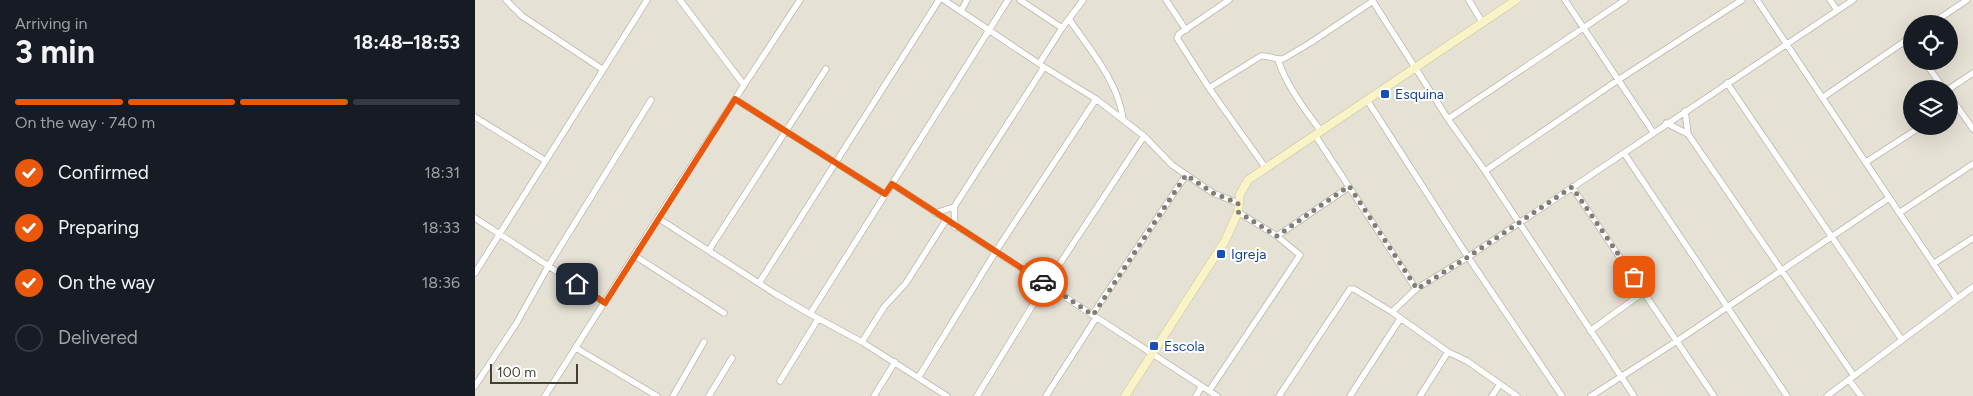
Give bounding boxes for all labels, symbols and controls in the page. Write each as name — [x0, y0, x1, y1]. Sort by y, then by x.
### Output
text: Arriving in — [15, 14, 87, 33]
map controls — [1903, 15, 1958, 135]
button: locate — [1903, 15, 1958, 70]
text: 18:48–18:53 — [354, 31, 460, 54]
text: 3 min — [15, 33, 95, 71]
button: layers — [1903, 80, 1958, 135]
place label: Esquina — [1395, 86, 1444, 103]
marker: Esquina — [1379, 88, 1391, 100]
text: On the way · 740 m — [15, 113, 155, 132]
icon: check — [15, 159, 43, 187]
text: Confirmed — [58, 161, 149, 184]
text: 18:31 — [424, 163, 460, 182]
icon: check — [15, 214, 43, 242]
text: Preparing — [58, 216, 139, 239]
text: 18:33 — [422, 218, 460, 237]
place label: Igreja — [1231, 246, 1266, 263]
marker: Igreja — [1215, 248, 1227, 260]
pin — [1613, 256, 1655, 298]
courier — [1018, 257, 1068, 307]
pin — [556, 263, 598, 305]
icon: bag — [1620, 263, 1648, 291]
icon: car — [1029, 268, 1057, 296]
icon: check — [15, 269, 43, 297]
icon: home — [563, 270, 591, 298]
text: On the way — [58, 271, 155, 294]
text: 18:36 — [422, 273, 460, 292]
text: Delivered — [58, 326, 138, 349]
place label: Escola — [1164, 338, 1205, 355]
marker: Escola — [1148, 340, 1160, 352]
scale bar — [490, 361, 577, 384]
text: 100 m — [497, 364, 536, 381]

